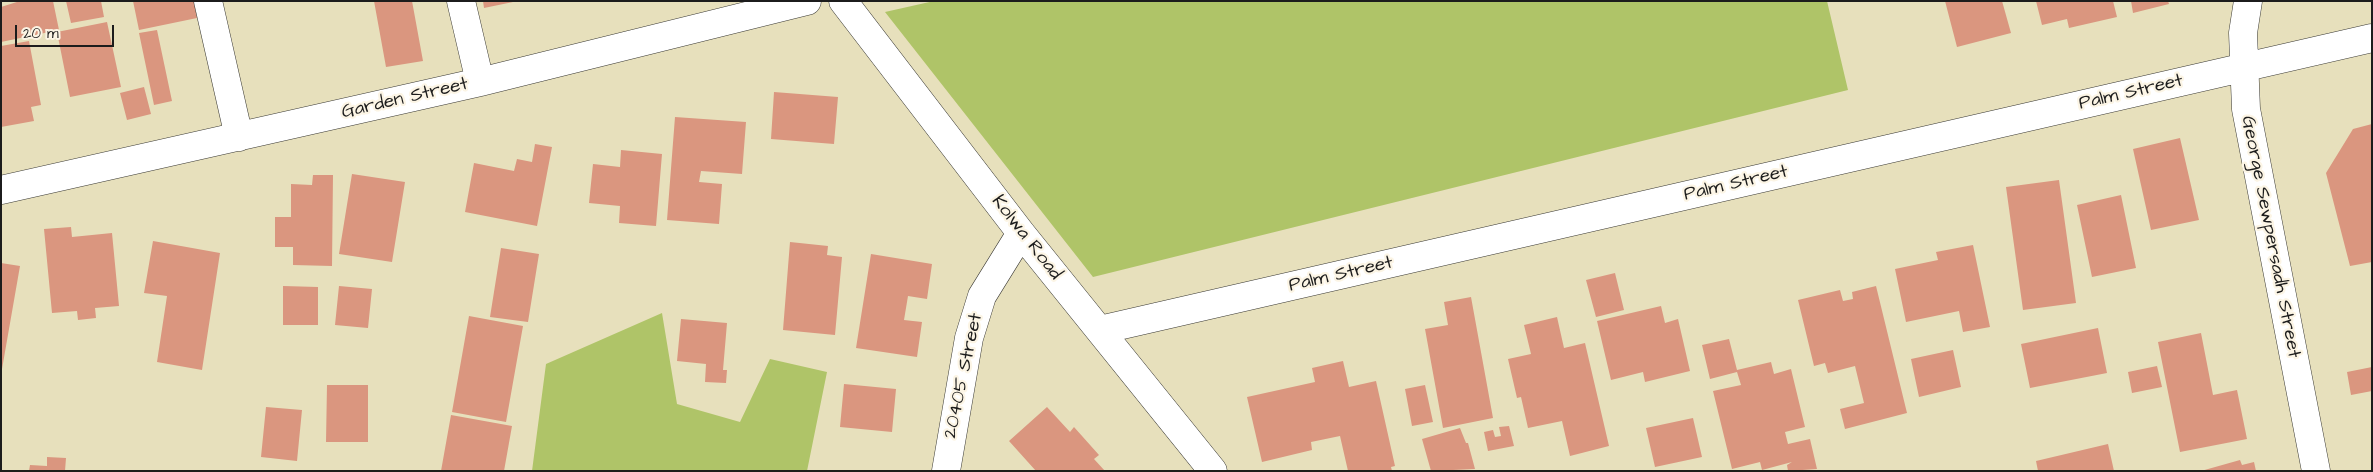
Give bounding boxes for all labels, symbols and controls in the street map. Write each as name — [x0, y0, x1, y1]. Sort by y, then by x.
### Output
scale bar — [18, 15, 116, 47]
text: 20 m — [23, 23, 59, 44]
street label: Palm Street — [2077, 70, 2185, 116]
street label: Garden Street — [340, 73, 470, 125]
street label: George Sewpersadh Street — [2235, 114, 2305, 360]
street label: Palm Street — [1682, 161, 1790, 207]
street label: Kolwa Road — [986, 191, 1066, 285]
street label: Palm Street — [1287, 252, 1395, 298]
street label: 20405 Street — [940, 311, 988, 441]

